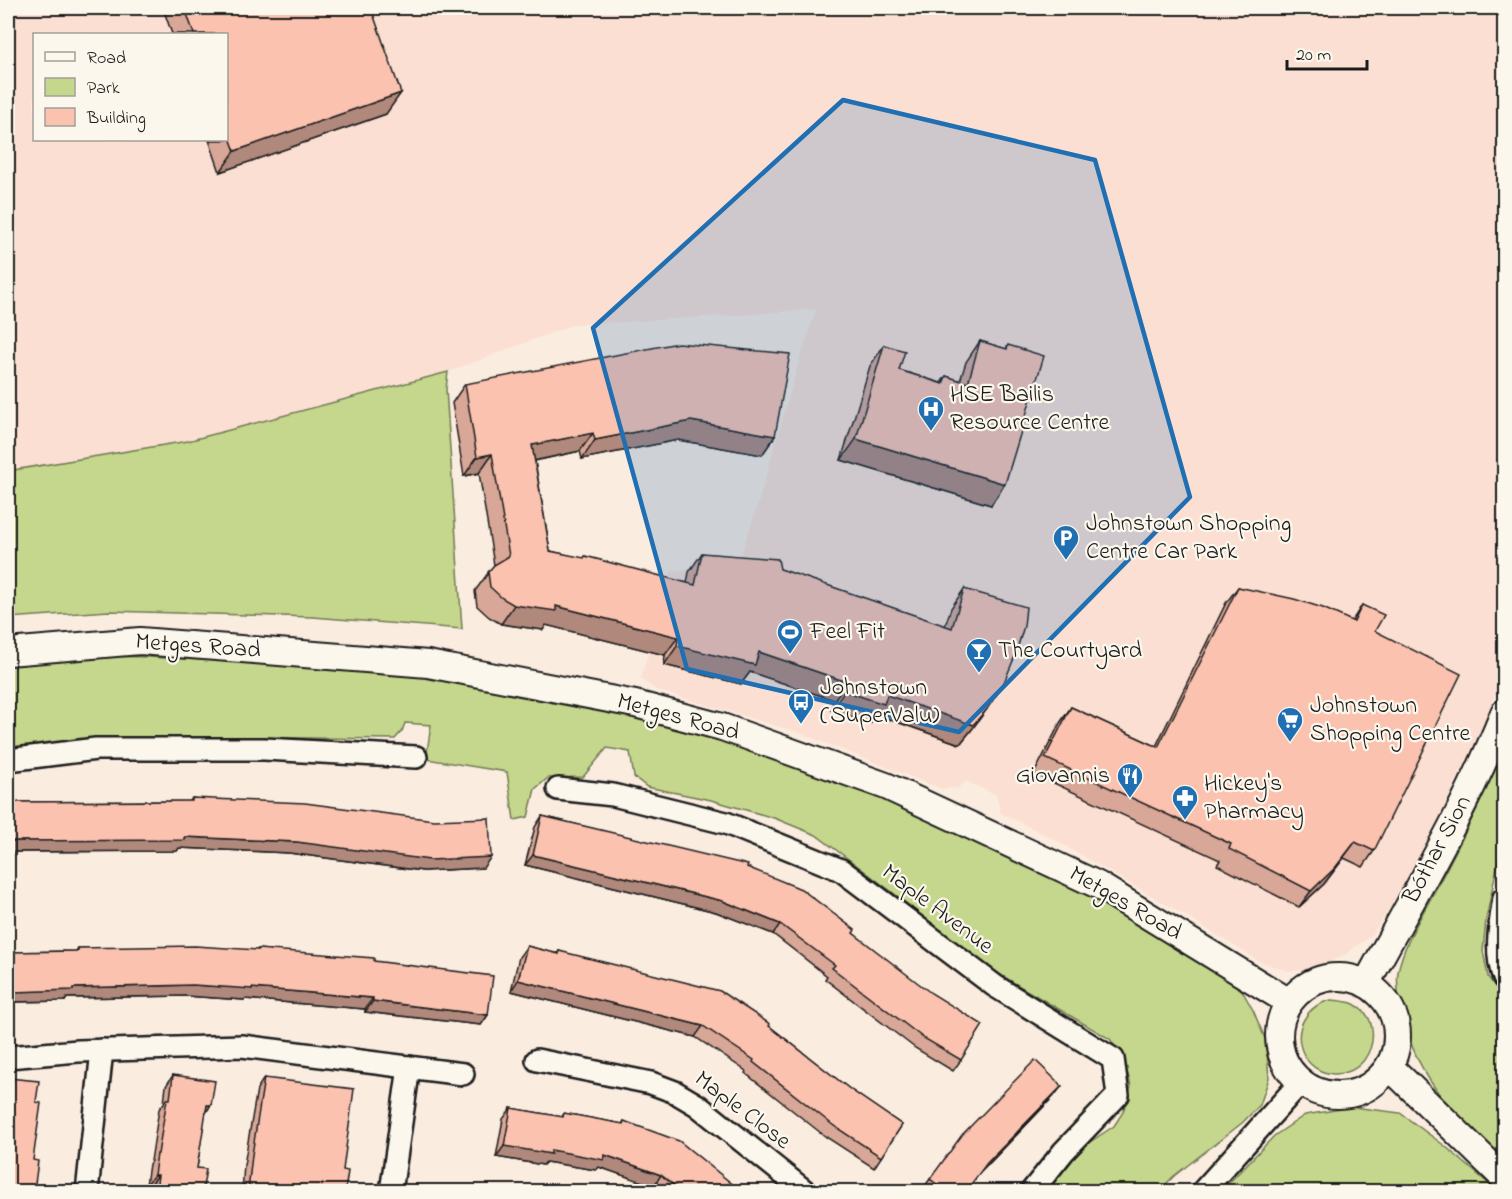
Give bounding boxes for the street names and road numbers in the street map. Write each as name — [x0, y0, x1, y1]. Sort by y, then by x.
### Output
street label: Metges Road — [134, 625, 262, 669]
street label: Metges Road — [613, 685, 744, 751]
street label: Bóthar Sion — [1394, 789, 1481, 911]
street label: Maple Avenue — [874, 856, 1001, 964]
street label: Metges Road — [1062, 858, 1188, 951]
street label: Maple Close — [686, 1063, 798, 1159]

